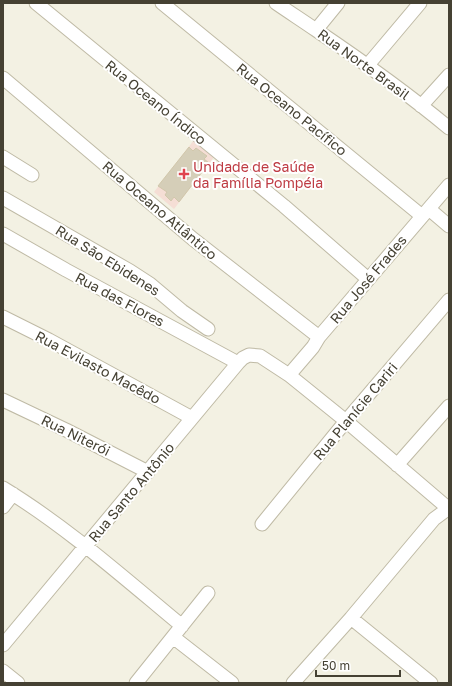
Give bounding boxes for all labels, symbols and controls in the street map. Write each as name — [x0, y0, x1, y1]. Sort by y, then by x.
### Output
street label: Rua Norte Brasil — [315, 25, 413, 103]
street label: Rua Oceano Índico — [102, 56, 210, 148]
street label: Rua Oceano Pacífico — [233, 59, 351, 159]
street label: Rua Oceano Atlântico — [99, 157, 221, 263]
place label: Unidade de Saúde da Família Pompéia — [193, 158, 323, 191]
marker: Unidade de Saúde da Família Pompéia — [178, 168, 190, 180]
street label: Rua São Ebidenes — [53, 221, 163, 299]
street label: Rua José Frades — [326, 231, 410, 327]
street label: Rua das Flores — [73, 268, 167, 330]
street label: Rua Evilasto Macêdo — [33, 327, 163, 407]
street label: Rua Planície Cariri — [309, 359, 401, 463]
street label: Rua Niterói — [39, 411, 113, 459]
street label: Rua Santo Antônio — [84, 439, 178, 545]
scale bar — [316, 652, 400, 678]
text: 50 m — [322, 658, 350, 673]

